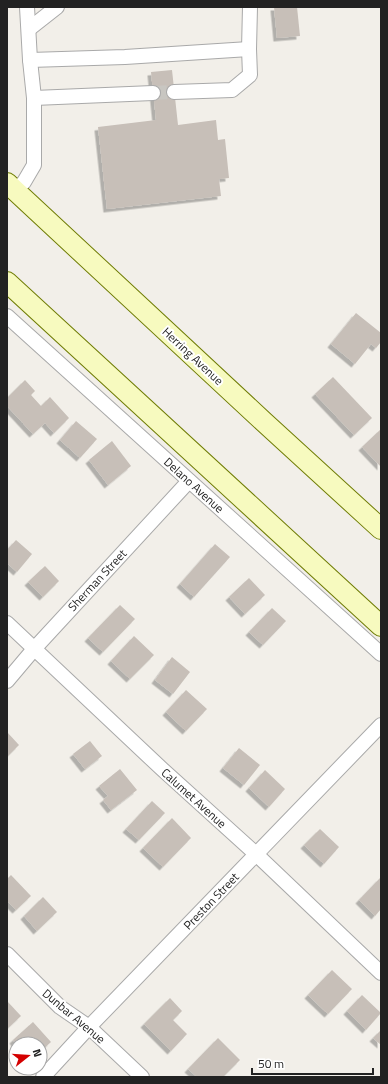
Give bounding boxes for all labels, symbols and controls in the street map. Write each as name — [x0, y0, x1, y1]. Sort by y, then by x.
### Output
street label: Herring Avenue — [158, 323, 228, 389]
street label: Delano Avenue — [160, 453, 228, 517]
street label: Sherman Street — [63, 544, 131, 615]
street label: Calumet Avenue — [157, 763, 231, 833]
street label: Preston Street — [179, 867, 244, 934]
street label: Dunbar Avenue — [38, 984, 110, 1048]
north arrow — [8, 1036, 48, 1076]
text: N — [29, 1047, 46, 1059]
scale bar — [252, 1050, 373, 1076]
text: 50 m — [258, 1054, 284, 1073]

